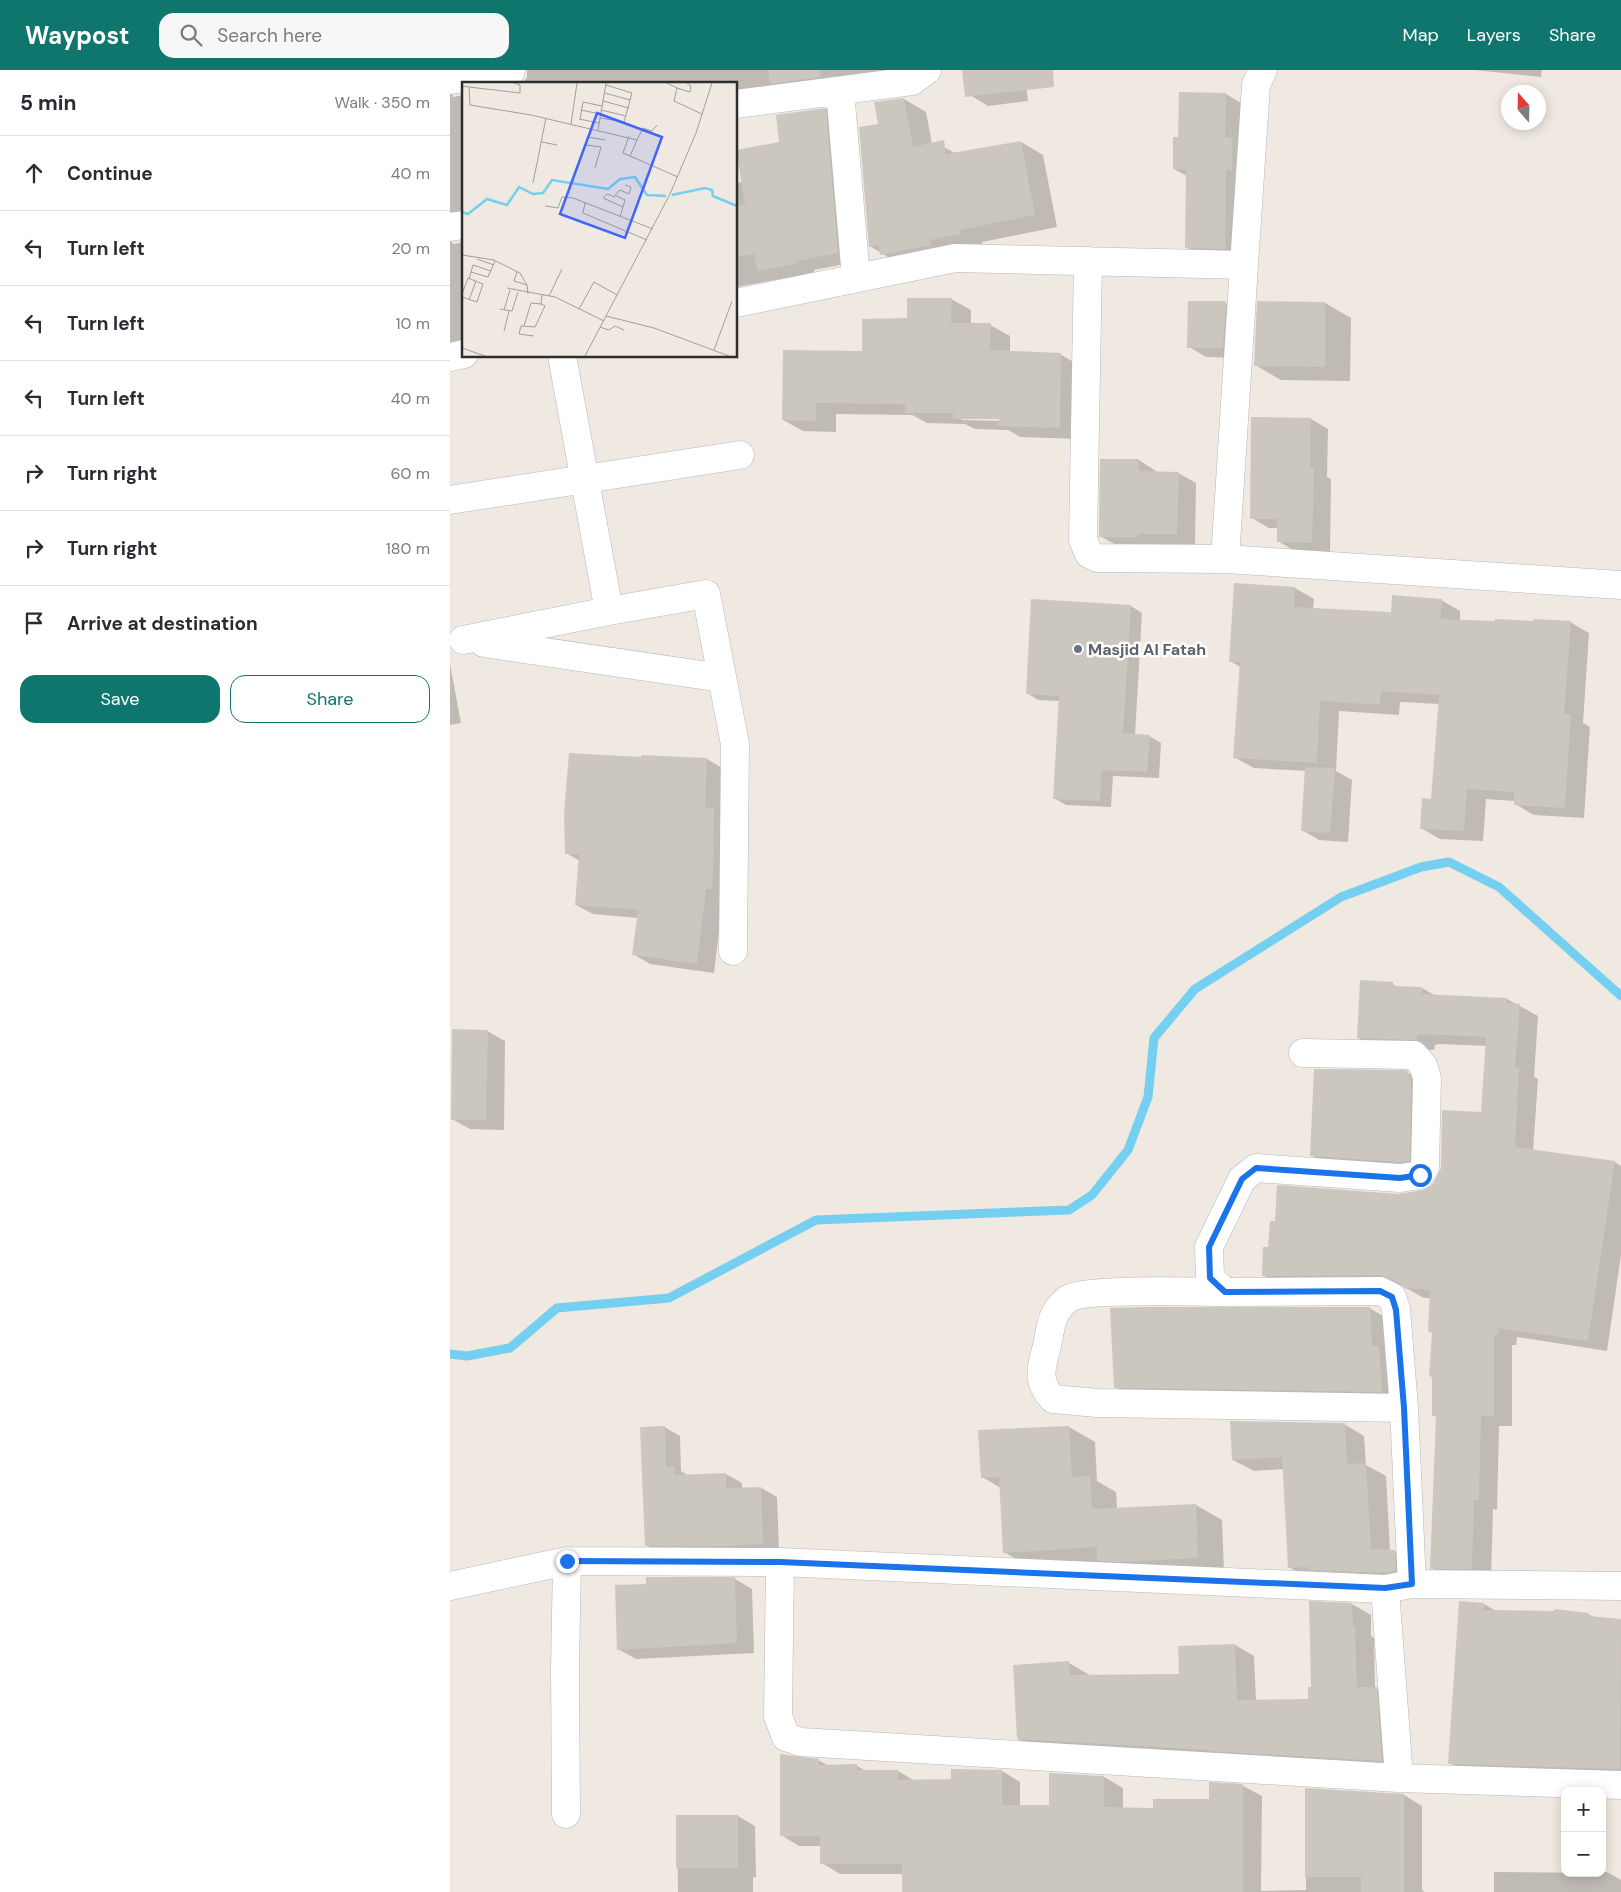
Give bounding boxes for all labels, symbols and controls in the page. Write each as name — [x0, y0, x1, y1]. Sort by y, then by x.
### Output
search box — [159, 13, 509, 58]
text: Waypost — [25, 20, 129, 51]
icon: search — [177, 21, 205, 49]
text: Search here — [217, 23, 322, 48]
text: Map — [1403, 23, 1439, 47]
text: Layers — [1467, 23, 1521, 47]
text: Share — [1549, 23, 1596, 47]
inset map — [462, 82, 738, 358]
north arrow — [1501, 85, 1546, 130]
text: 5 min — [20, 89, 76, 117]
text: Walk · 350 m — [335, 92, 430, 113]
icon: ahead — [20, 159, 48, 187]
text: Continue — [67, 161, 153, 186]
text: 40 m — [391, 163, 430, 184]
icon: left — [20, 234, 48, 262]
text: Turn left — [67, 236, 145, 261]
text: 20 m — [391, 238, 430, 259]
icon: left — [20, 309, 48, 337]
text: Turn left — [67, 311, 145, 336]
text: 10 m — [396, 313, 430, 334]
icon: left — [20, 384, 48, 412]
text: Turn left — [67, 386, 145, 411]
text: 40 m — [391, 388, 430, 409]
icon: right — [20, 459, 48, 487]
text: Turn right — [67, 461, 157, 486]
text: 60 m — [390, 463, 430, 484]
icon: right — [20, 534, 48, 562]
text: Turn right — [67, 536, 157, 561]
text: 180 m — [386, 538, 430, 559]
icon: arrive — [20, 609, 48, 637]
text: Arrive at destination — [67, 611, 258, 636]
place label: Masjid Al Fatah — [1088, 639, 1206, 660]
marker: Masjid Al Fatah — [1072, 643, 1084, 655]
button: Save — [20, 675, 220, 723]
button: Share — [230, 675, 430, 723]
route start — [1409, 1164, 1432, 1187]
route end — [556, 1550, 579, 1573]
map controls — [1561, 1787, 1606, 1877]
button: + — [1561, 1787, 1606, 1832]
button: − — [1561, 1832, 1606, 1877]

